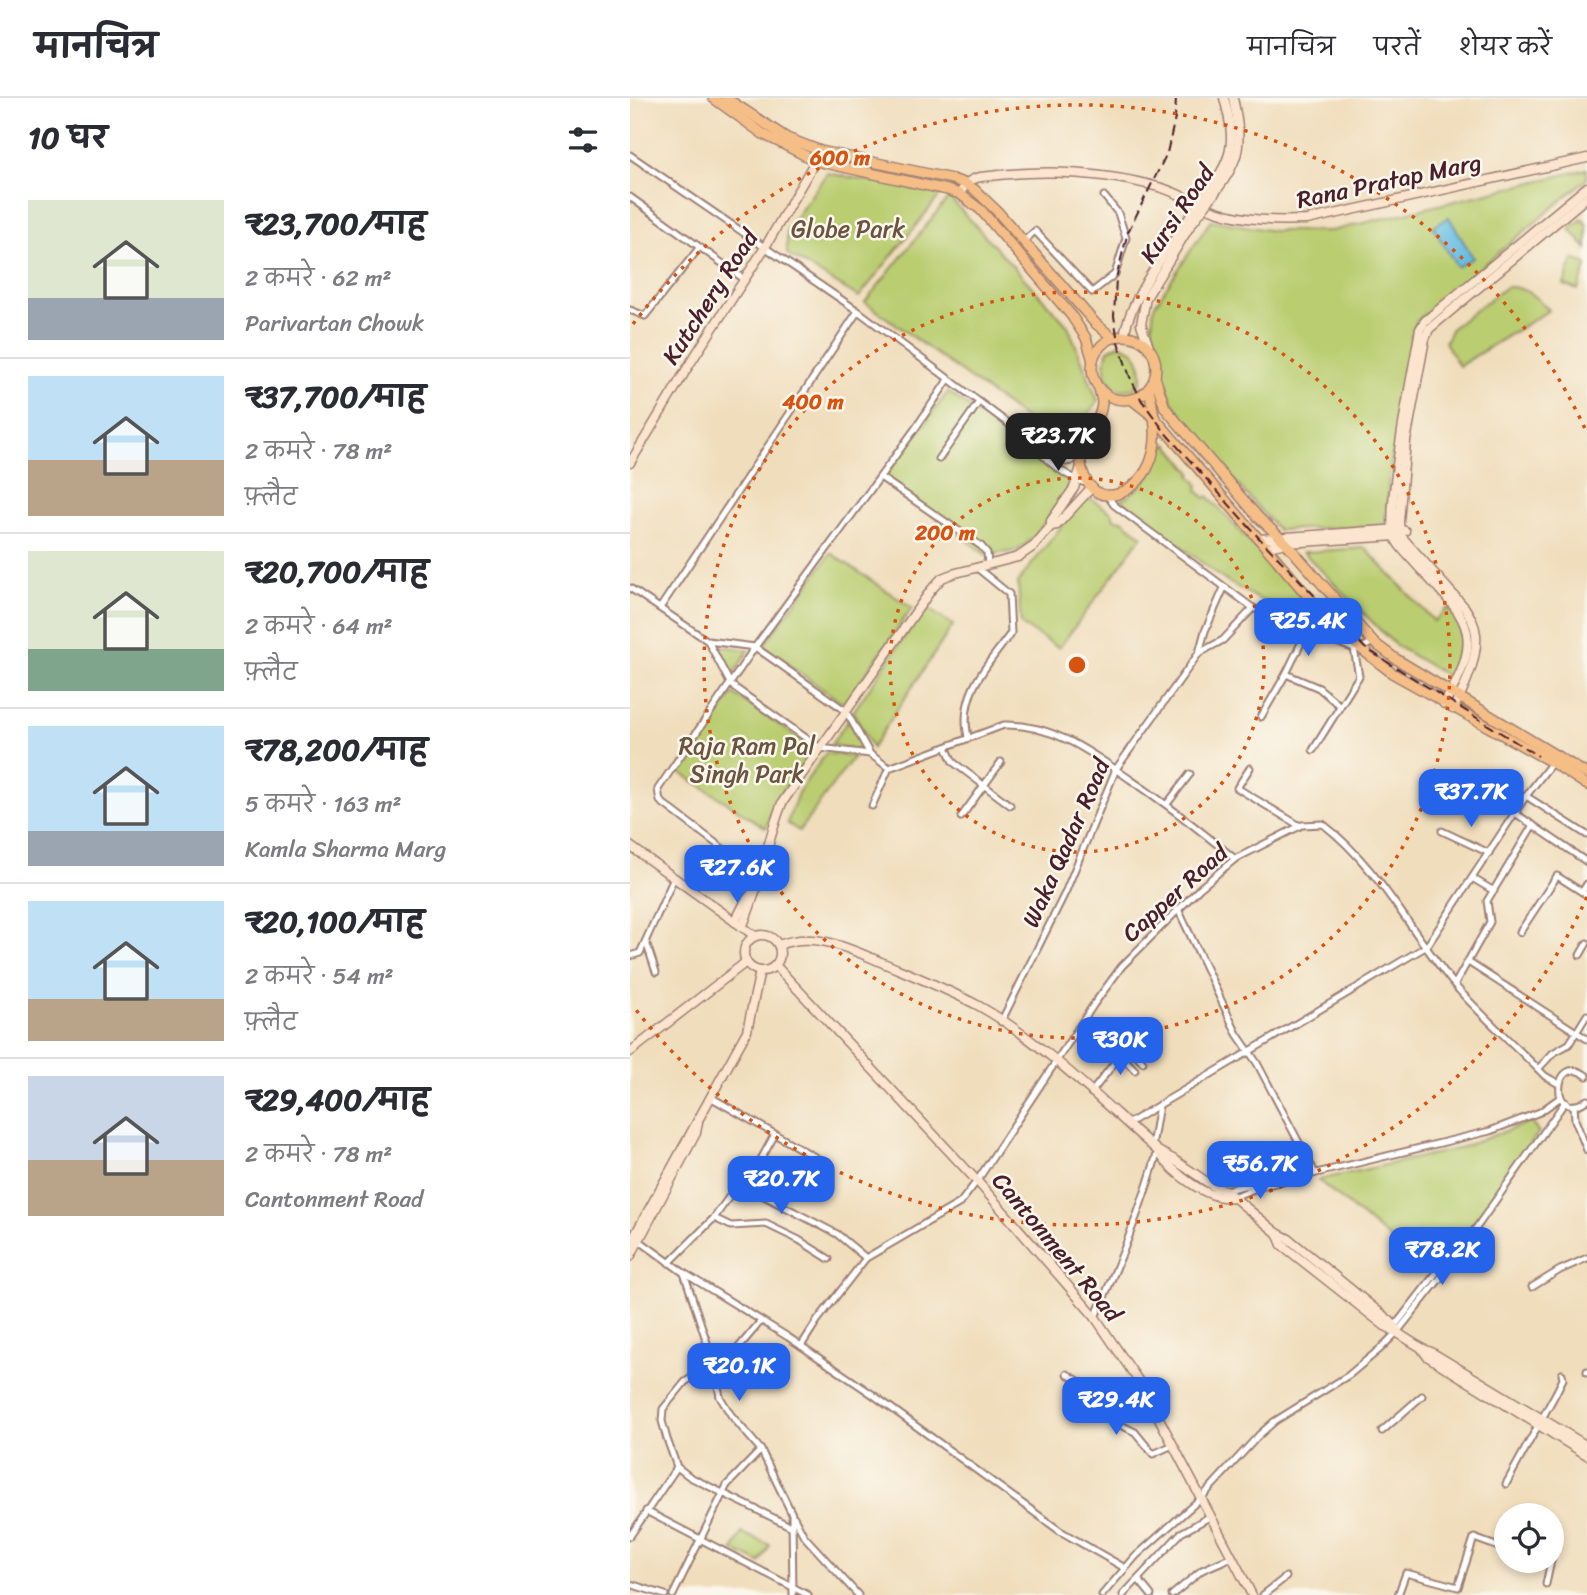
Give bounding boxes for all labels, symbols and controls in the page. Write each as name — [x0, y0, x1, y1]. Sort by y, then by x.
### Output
text: मानचित्र — [35, 17, 158, 75]
text: मानचित्र — [1247, 26, 1335, 68]
text: परतें — [1373, 26, 1421, 68]
text: शेयर करें — [1459, 26, 1552, 68]
text: 10 घर — [28, 111, 108, 165]
icon: filters — [564, 121, 602, 159]
text: 600 m — [809, 139, 871, 177]
street label: Rana Pratap Marg — [1293, 141, 1485, 221]
street label: Kursi Road — [1128, 155, 1227, 272]
text: ₹23,700/माह — [245, 197, 426, 251]
park label: Globe Park — [791, 208, 905, 250]
street label: Kutchery Road — [650, 220, 770, 373]
icon: home — [84, 228, 168, 312]
text: 2 कमरे · 62 m² — [245, 258, 392, 299]
text: Parivartan Chowk — [245, 303, 424, 344]
text: ₹37,700/माह — [245, 370, 426, 424]
text: 400 m — [781, 383, 844, 421]
icon: home — [84, 404, 168, 488]
pin: ₹23.7K — [1001, 414, 1115, 473]
text: ₹23.7K — [1022, 415, 1094, 456]
text: 2 कमरे · 78 m² — [245, 431, 392, 472]
text: फ़्लैट — [245, 477, 297, 518]
text: 200 m — [914, 514, 976, 552]
text: ₹20,700/माह — [245, 545, 429, 599]
icon: home — [84, 579, 168, 663]
pin: ₹25.4K — [1251, 598, 1365, 658]
text: ₹25.4K — [1270, 600, 1346, 641]
text: 2 कमरे · 64 m² — [245, 606, 393, 647]
text: फ़्लैट — [245, 652, 297, 693]
centre of rings — [1065, 653, 1089, 677]
text: ₹78,200/माह — [245, 723, 428, 777]
park label: Raja Ram Pal Singh Park — [679, 725, 816, 795]
street label: Waka Qadar Road — [1010, 750, 1123, 934]
icon: home — [84, 754, 168, 838]
pin: ₹37.7K — [1414, 770, 1528, 829]
text: ₹37.7K — [1435, 771, 1507, 812]
text: 5 कमरे · 163 m² — [245, 784, 402, 825]
text: Kamla Sharma Marg — [245, 829, 446, 870]
street label: Capper Road — [1112, 832, 1240, 953]
pin: ₹27.6K — [680, 846, 794, 905]
text: ₹27.6K — [700, 847, 774, 888]
text: ₹20,100/माह — [245, 895, 425, 949]
icon: home — [84, 929, 168, 1013]
text: 2 कमरे · 54 m² — [245, 956, 394, 997]
text: फ़्लैट — [245, 1002, 297, 1043]
pin: ₹30K — [1079, 1018, 1161, 1077]
text: ₹30K — [1093, 1019, 1147, 1060]
text: ₹29,400/माह — [245, 1073, 430, 1127]
icon: home — [84, 1104, 168, 1188]
text: 2 कमरे · 78 m² — [245, 1134, 392, 1175]
pin: ₹56.7K — [1203, 1142, 1317, 1201]
text: ₹56.7K — [1223, 1143, 1297, 1184]
pin: ₹20.7K — [724, 1156, 838, 1216]
text: ₹20.7K — [744, 1158, 818, 1199]
street label: Cantonment Road — [981, 1162, 1134, 1334]
text: Cantonment Road — [245, 1179, 423, 1220]
pin: ₹78.2K — [1385, 1228, 1499, 1287]
text: ₹78.2K — [1405, 1229, 1479, 1270]
pin: ₹20.1K — [682, 1344, 796, 1403]
text: ₹20.1K — [703, 1345, 775, 1386]
pin: ₹29.4K — [1059, 1378, 1173, 1437]
text: ₹29.4K — [1078, 1379, 1154, 1420]
map controls — [1494, 1503, 1564, 1573]
button: locate — [1494, 1503, 1564, 1573]

